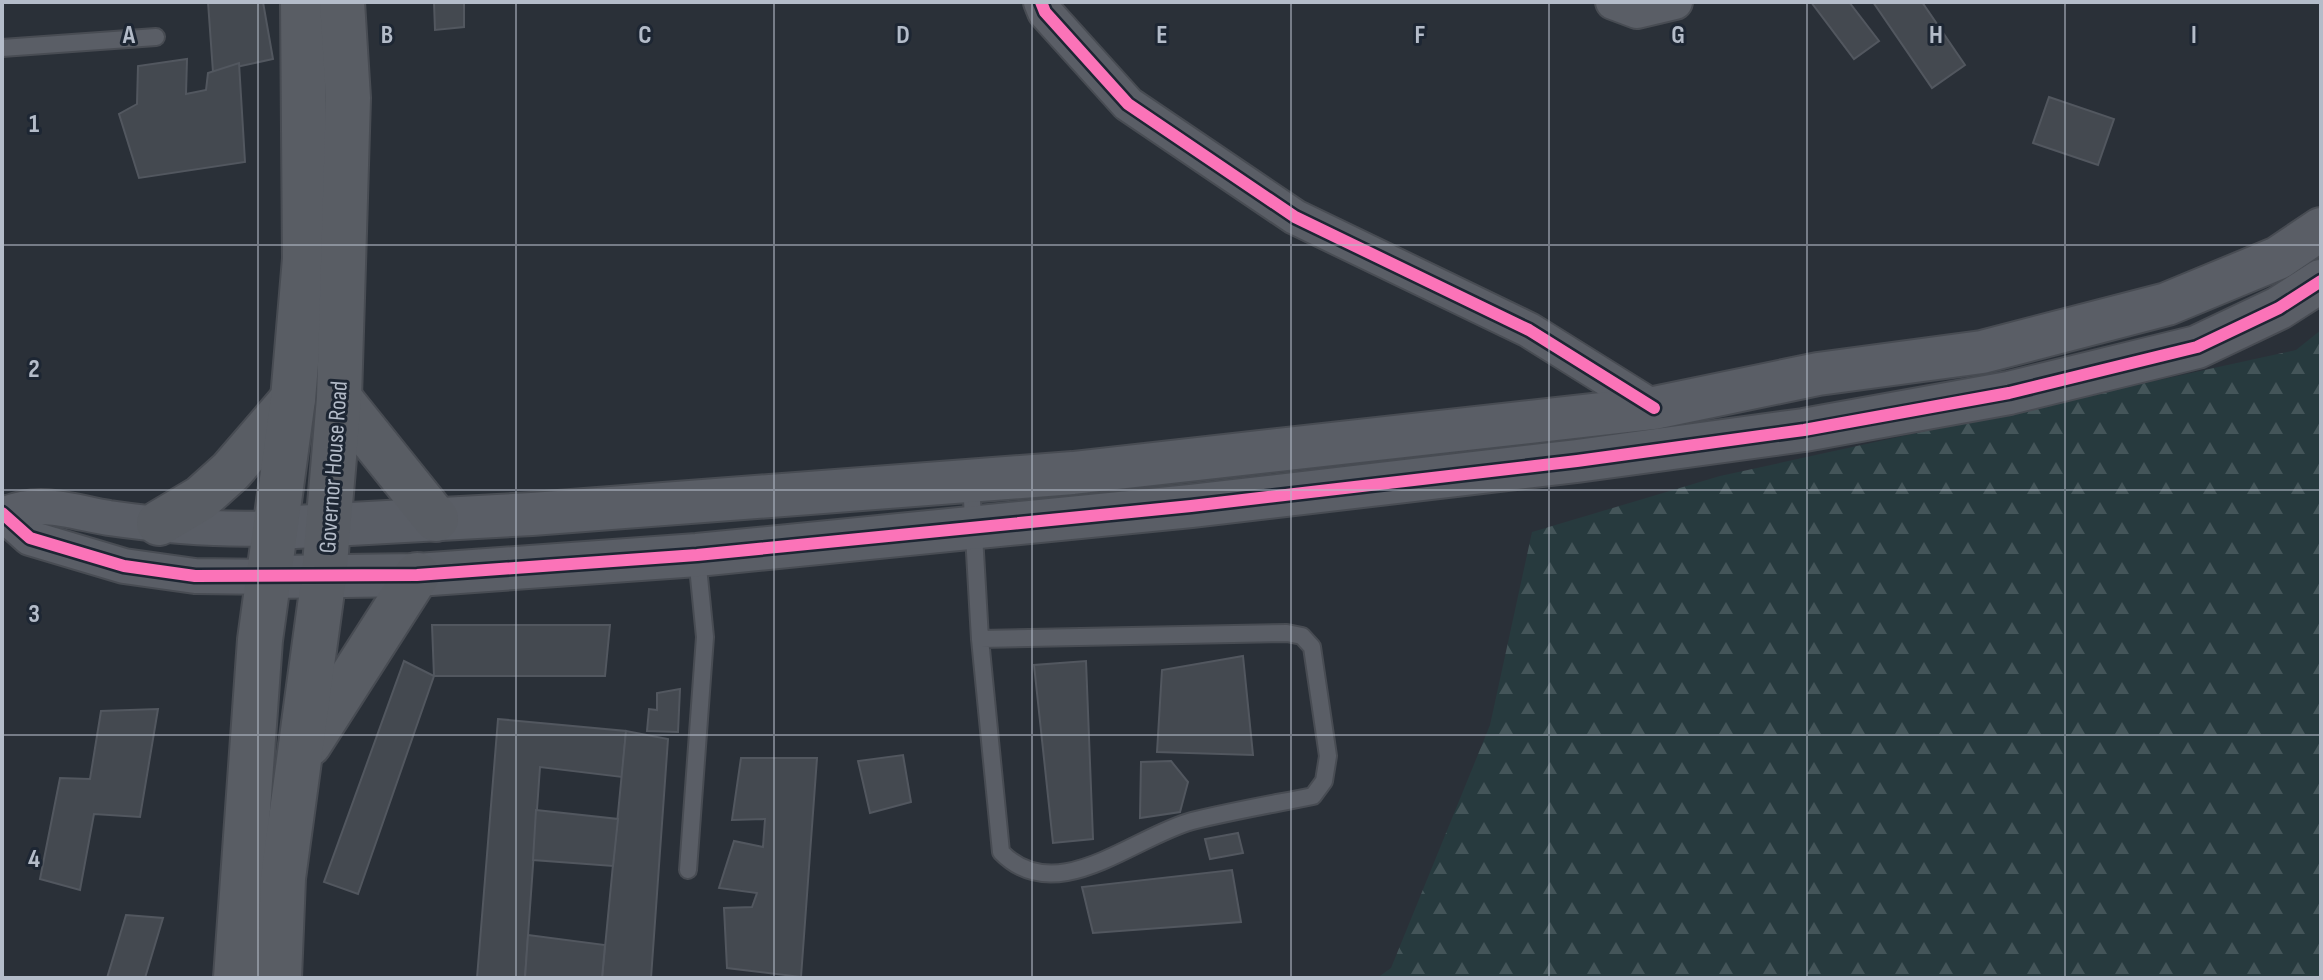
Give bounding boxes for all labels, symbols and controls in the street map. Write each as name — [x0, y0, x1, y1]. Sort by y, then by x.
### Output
text: A — [122, 20, 136, 51]
text: B — [381, 20, 393, 51]
text: C — [638, 20, 652, 51]
text: D — [896, 20, 910, 51]
text: E — [1156, 20, 1168, 51]
text: F — [1415, 20, 1426, 51]
text: G — [1671, 20, 1685, 51]
text: H — [1929, 20, 1943, 51]
text: I — [2191, 20, 2197, 51]
text: 1 — [29, 109, 39, 140]
text: 2 — [28, 354, 40, 385]
street label: Governor House Road — [313, 380, 354, 554]
text: 3 — [28, 599, 40, 630]
text: 4 — [28, 844, 40, 875]

